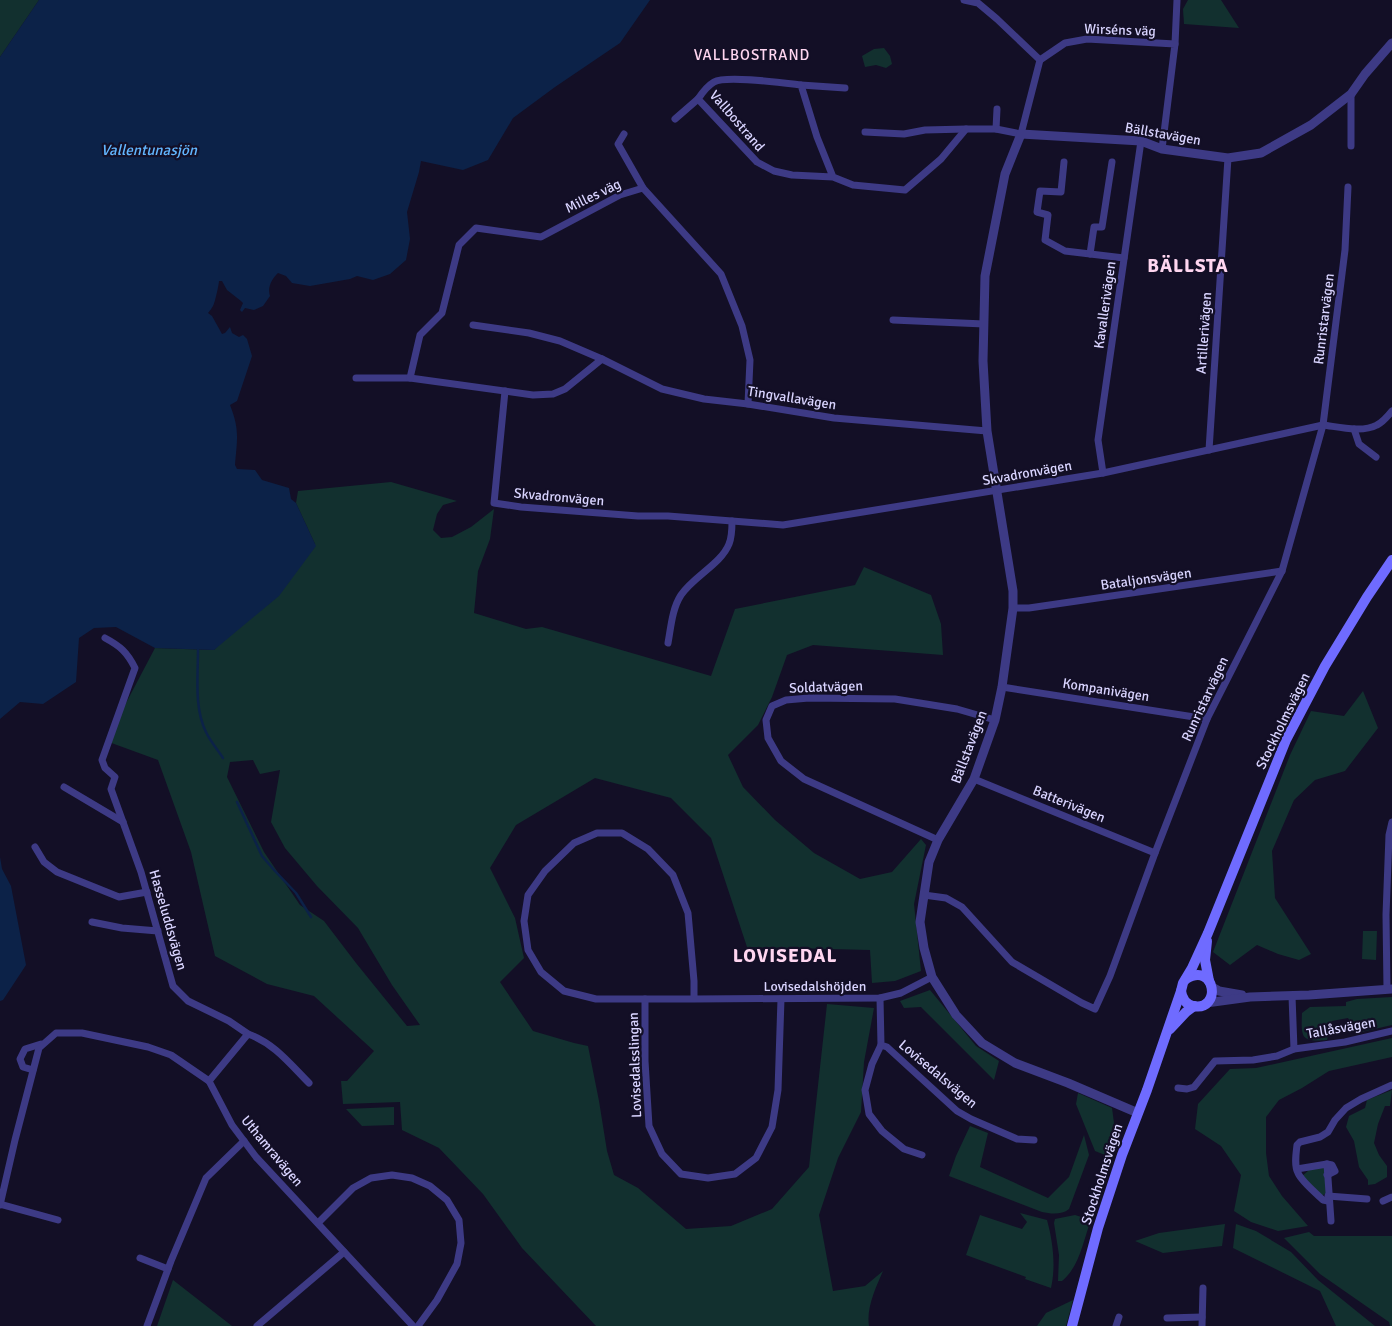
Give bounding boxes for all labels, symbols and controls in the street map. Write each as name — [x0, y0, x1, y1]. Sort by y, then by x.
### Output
street label: Wirséns väg — [1084, 20, 1156, 40]
district label: VALLBOSTRAND — [694, 46, 810, 64]
street label: Vallbostrand — [706, 87, 768, 155]
street label: Bällstavägen — [1124, 119, 1202, 149]
water label: Vallentunasjön — [101, 141, 198, 159]
street label: Milles väg — [562, 175, 624, 217]
district label: BÄLLSTA — [1147, 254, 1229, 278]
street label: Kavallerivägen — [1090, 260, 1120, 350]
street label: Runristarvägen — [1310, 272, 1338, 366]
street label: Artillerivägen — [1193, 291, 1215, 375]
street label: Tingvallavägen — [746, 383, 838, 413]
street label: Skvadronvägen — [981, 457, 1073, 489]
street label: Skvadronvägen — [513, 485, 605, 509]
street label: Bataljonsvägen — [1099, 564, 1193, 594]
street label: Runristarvägen — [1178, 654, 1232, 744]
street label: Stockholmsvägen — [1252, 670, 1314, 772]
street label: Kompanivägen — [1061, 675, 1151, 705]
street label: Soldatvägen — [789, 677, 863, 697]
street label: Bällstavägen — [947, 708, 991, 786]
street label: Batterivägen — [1030, 782, 1108, 826]
street label: Hasseluddsvägen — [146, 868, 190, 972]
district label: LOVISEDAL — [733, 944, 837, 968]
street label: Lovisedalshöjden — [764, 978, 866, 995]
street label: Lovisedalsslingan — [625, 1012, 645, 1118]
street label: Tallåsvägen — [1305, 1014, 1377, 1042]
street label: Lovisedalsvägen — [895, 1036, 981, 1112]
street label: Uthamravägen — [237, 1112, 307, 1190]
street label: Stockholmsvägen — [1078, 1121, 1126, 1227]

